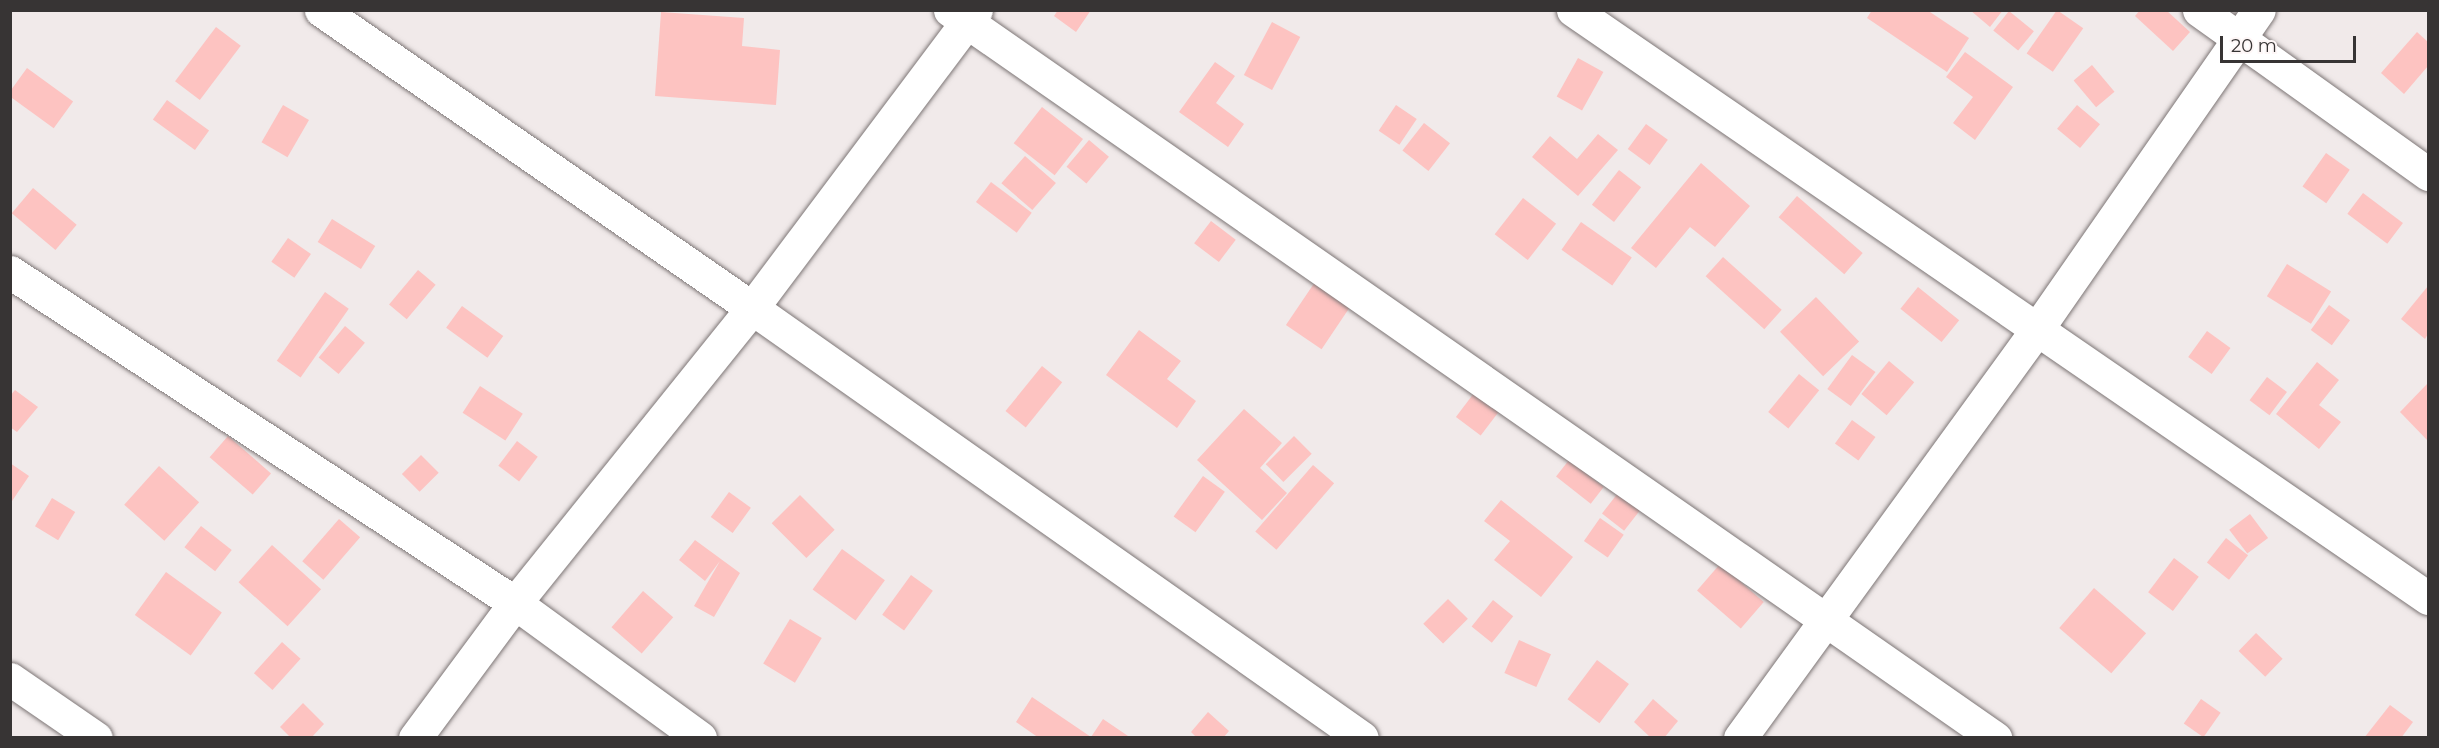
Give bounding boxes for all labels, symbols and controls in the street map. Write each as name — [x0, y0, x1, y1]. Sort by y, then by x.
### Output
scale bar — [2223, 24, 2360, 62]
text: 20 m — [2231, 35, 2277, 57]

